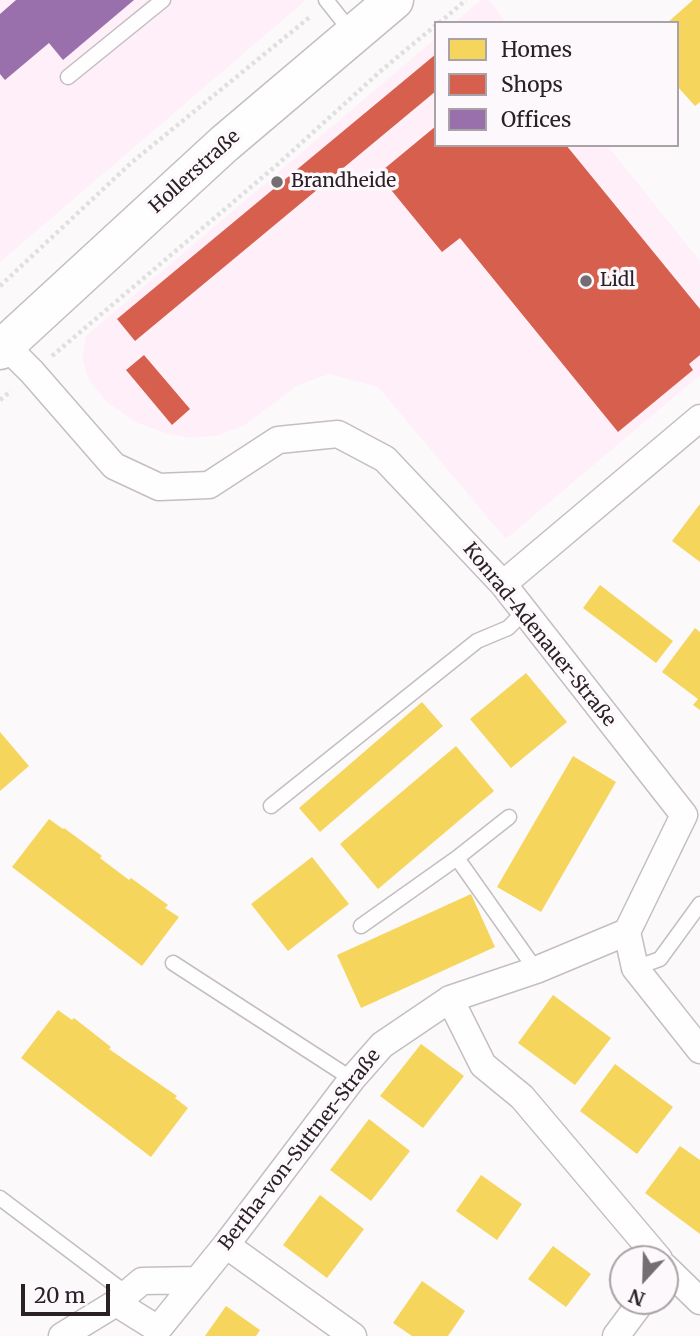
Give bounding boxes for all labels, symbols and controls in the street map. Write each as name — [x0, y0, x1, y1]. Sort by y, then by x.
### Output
legend — [434, 21, 679, 147]
text: Homes — [501, 36, 572, 63]
text: Shops — [501, 71, 563, 98]
text: Offices — [501, 106, 571, 133]
street label: Hollerstraße — [145, 125, 245, 219]
place label: Brandheide — [291, 171, 396, 193]
marker: Brandheide — [269, 174, 285, 190]
place label: Lidl — [600, 270, 635, 292]
marker: Lidl — [578, 273, 594, 289]
street label: Konrad-Adenauer-Straße — [458, 539, 620, 731]
street label: Bertha-von-Suttner-Straße — [214, 1045, 386, 1255]
north arrow — [609, 1245, 679, 1315]
scale bar — [24, 1270, 114, 1314]
text: 20 m — [34, 1282, 85, 1309]
text: N — [625, 1284, 648, 1312]

